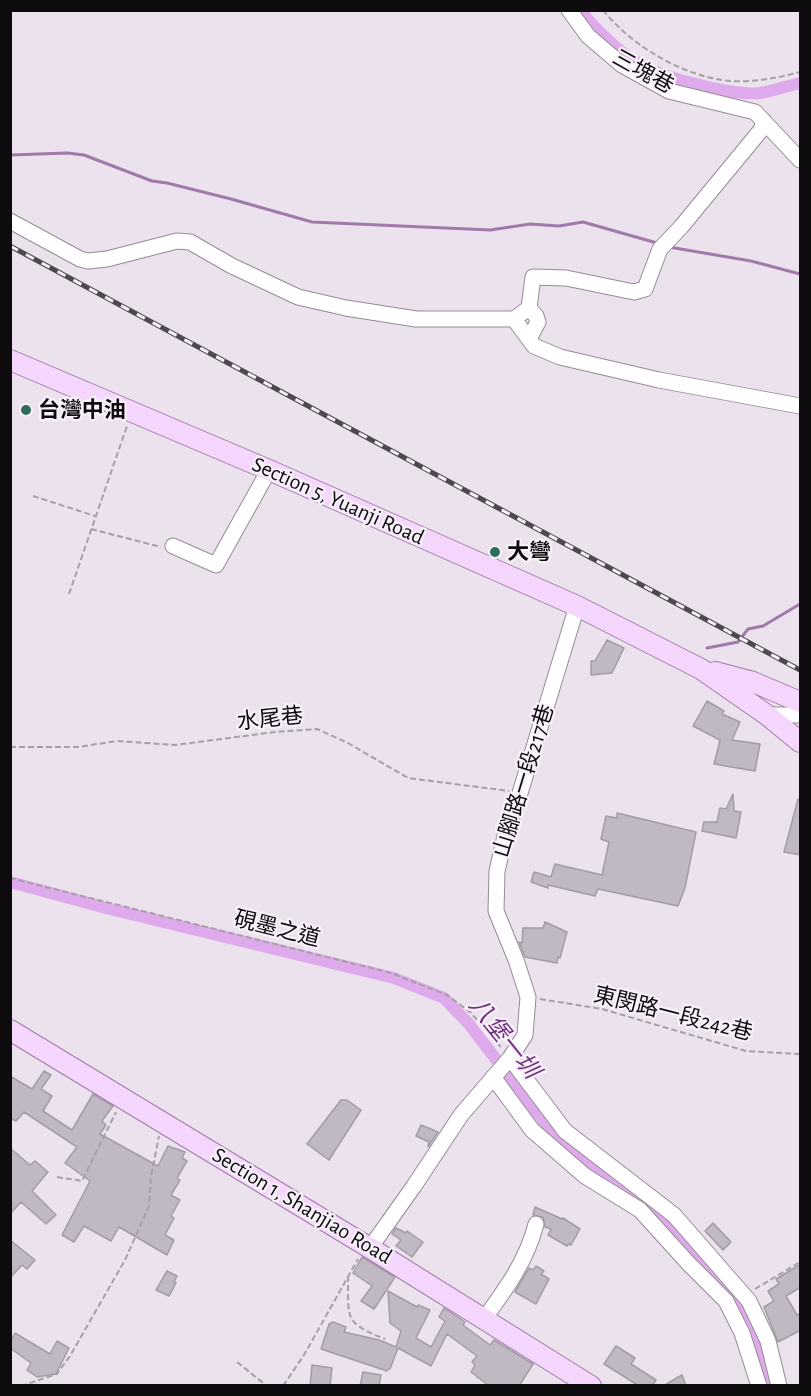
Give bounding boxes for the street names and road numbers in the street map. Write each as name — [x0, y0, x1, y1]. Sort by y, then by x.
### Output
street label: 三塊巷 — [608, 44, 678, 100]
street label: Section 5, Yuanji Road — [248, 451, 428, 551]
street label: 山腳路一段217巷 — [488, 701, 560, 861]
street label: 水尾巷 — [236, 702, 304, 736]
street label: 硯墨之道 — [231, 906, 323, 952]
street label: 東閔路一段242巷 — [591, 982, 755, 1046]
street label: Section 1, Shanjiao Road — [207, 1142, 397, 1270]

